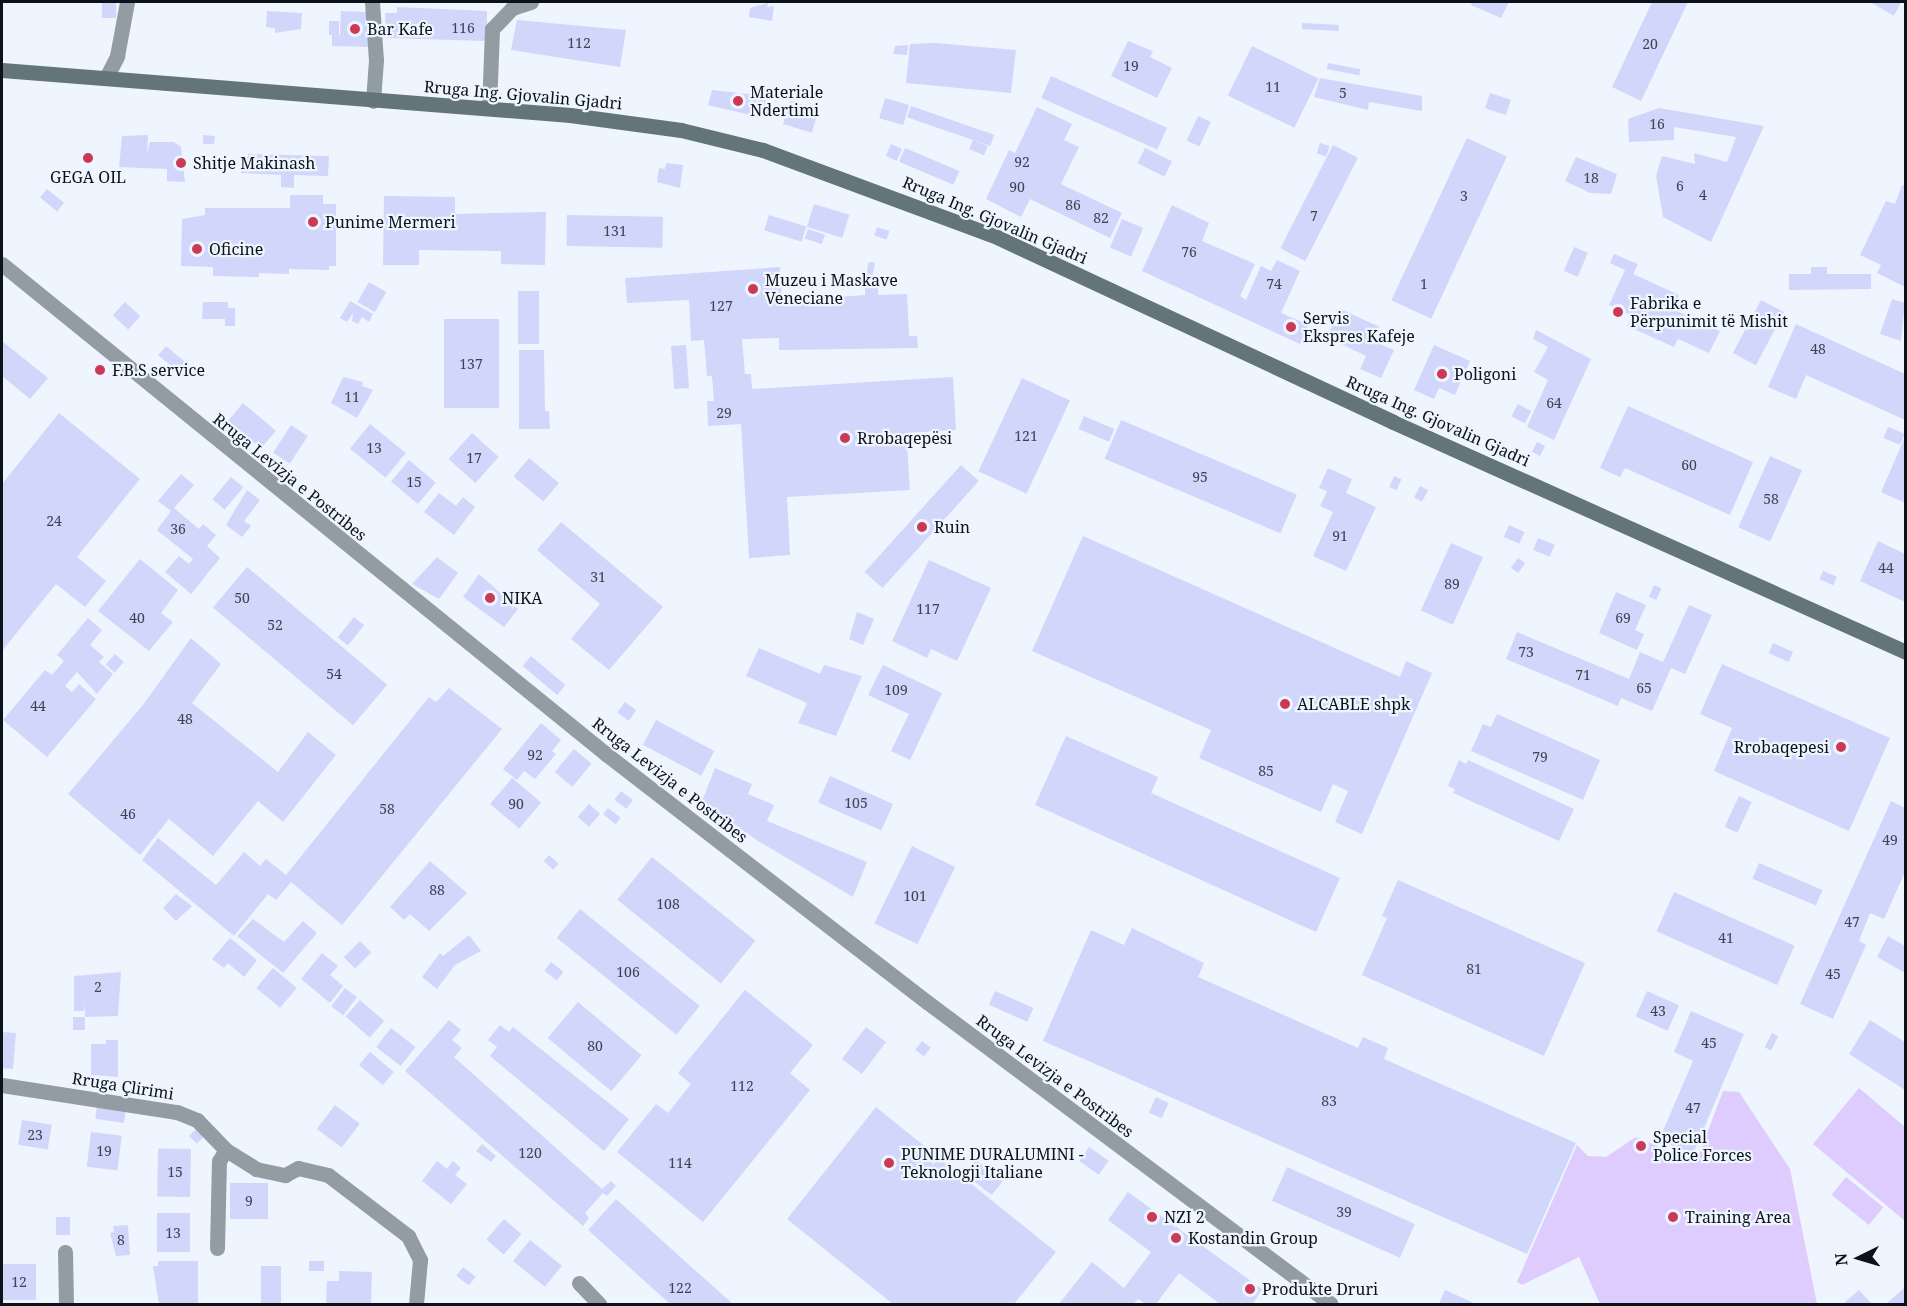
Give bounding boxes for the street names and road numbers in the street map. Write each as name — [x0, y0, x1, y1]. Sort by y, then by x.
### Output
street label: Rruga Ing. Gjovalin Gjadri — [423, 77, 623, 113]
street label: Rruga Ing. Gjovalin Gjadri — [900, 172, 1090, 268]
street label: Rruga Ing. Gjovalin Gjadri — [1343, 372, 1533, 470]
street label: Rruga Levizja e Postribes — [209, 409, 371, 545]
street label: Rruga Levizja e Postribes — [589, 713, 751, 847]
street label: Rruga Levizja e Postribes — [973, 1011, 1137, 1141]
street label: Rruga Çlirimi — [71, 1068, 175, 1104]

